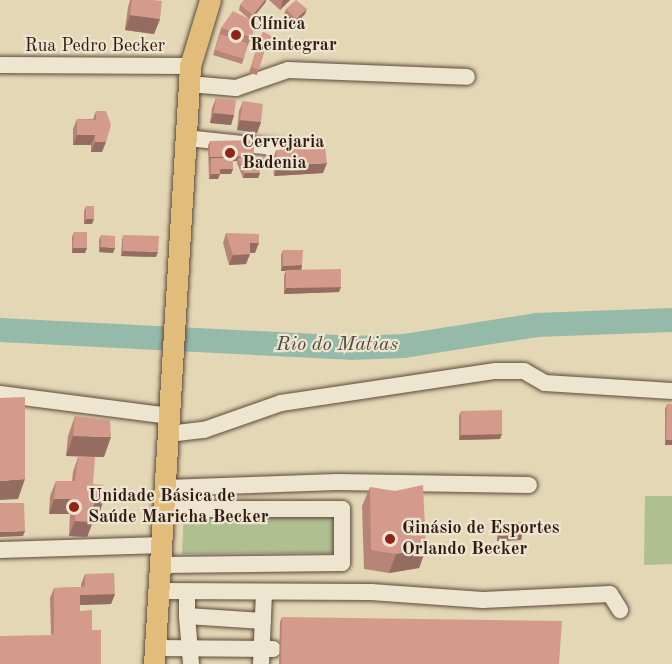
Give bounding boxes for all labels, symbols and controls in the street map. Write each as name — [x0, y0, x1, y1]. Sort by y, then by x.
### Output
place label: Clínica Reintegrar — [250, 14, 337, 57]
marker: Clínica Reintegrar — [227, 26, 245, 44]
street label: Rua Pedro Becker — [25, 35, 165, 57]
place label: Cervejaria Badenia — [242, 132, 324, 174]
marker: Cervejaria Badenia — [223, 146, 237, 160]
water label: Rio do Matias — [276, 333, 398, 357]
place label: Unidade Básica de Saúde Maricha Becker — [88, 486, 269, 528]
marker: Unidade Básica de Saúde Maricha Becker — [65, 498, 83, 516]
place label: Ginásio de Esportes Orlando Becker — [402, 518, 559, 560]
marker: Ginásio de Esportes Orlando Becker — [383, 532, 397, 546]

